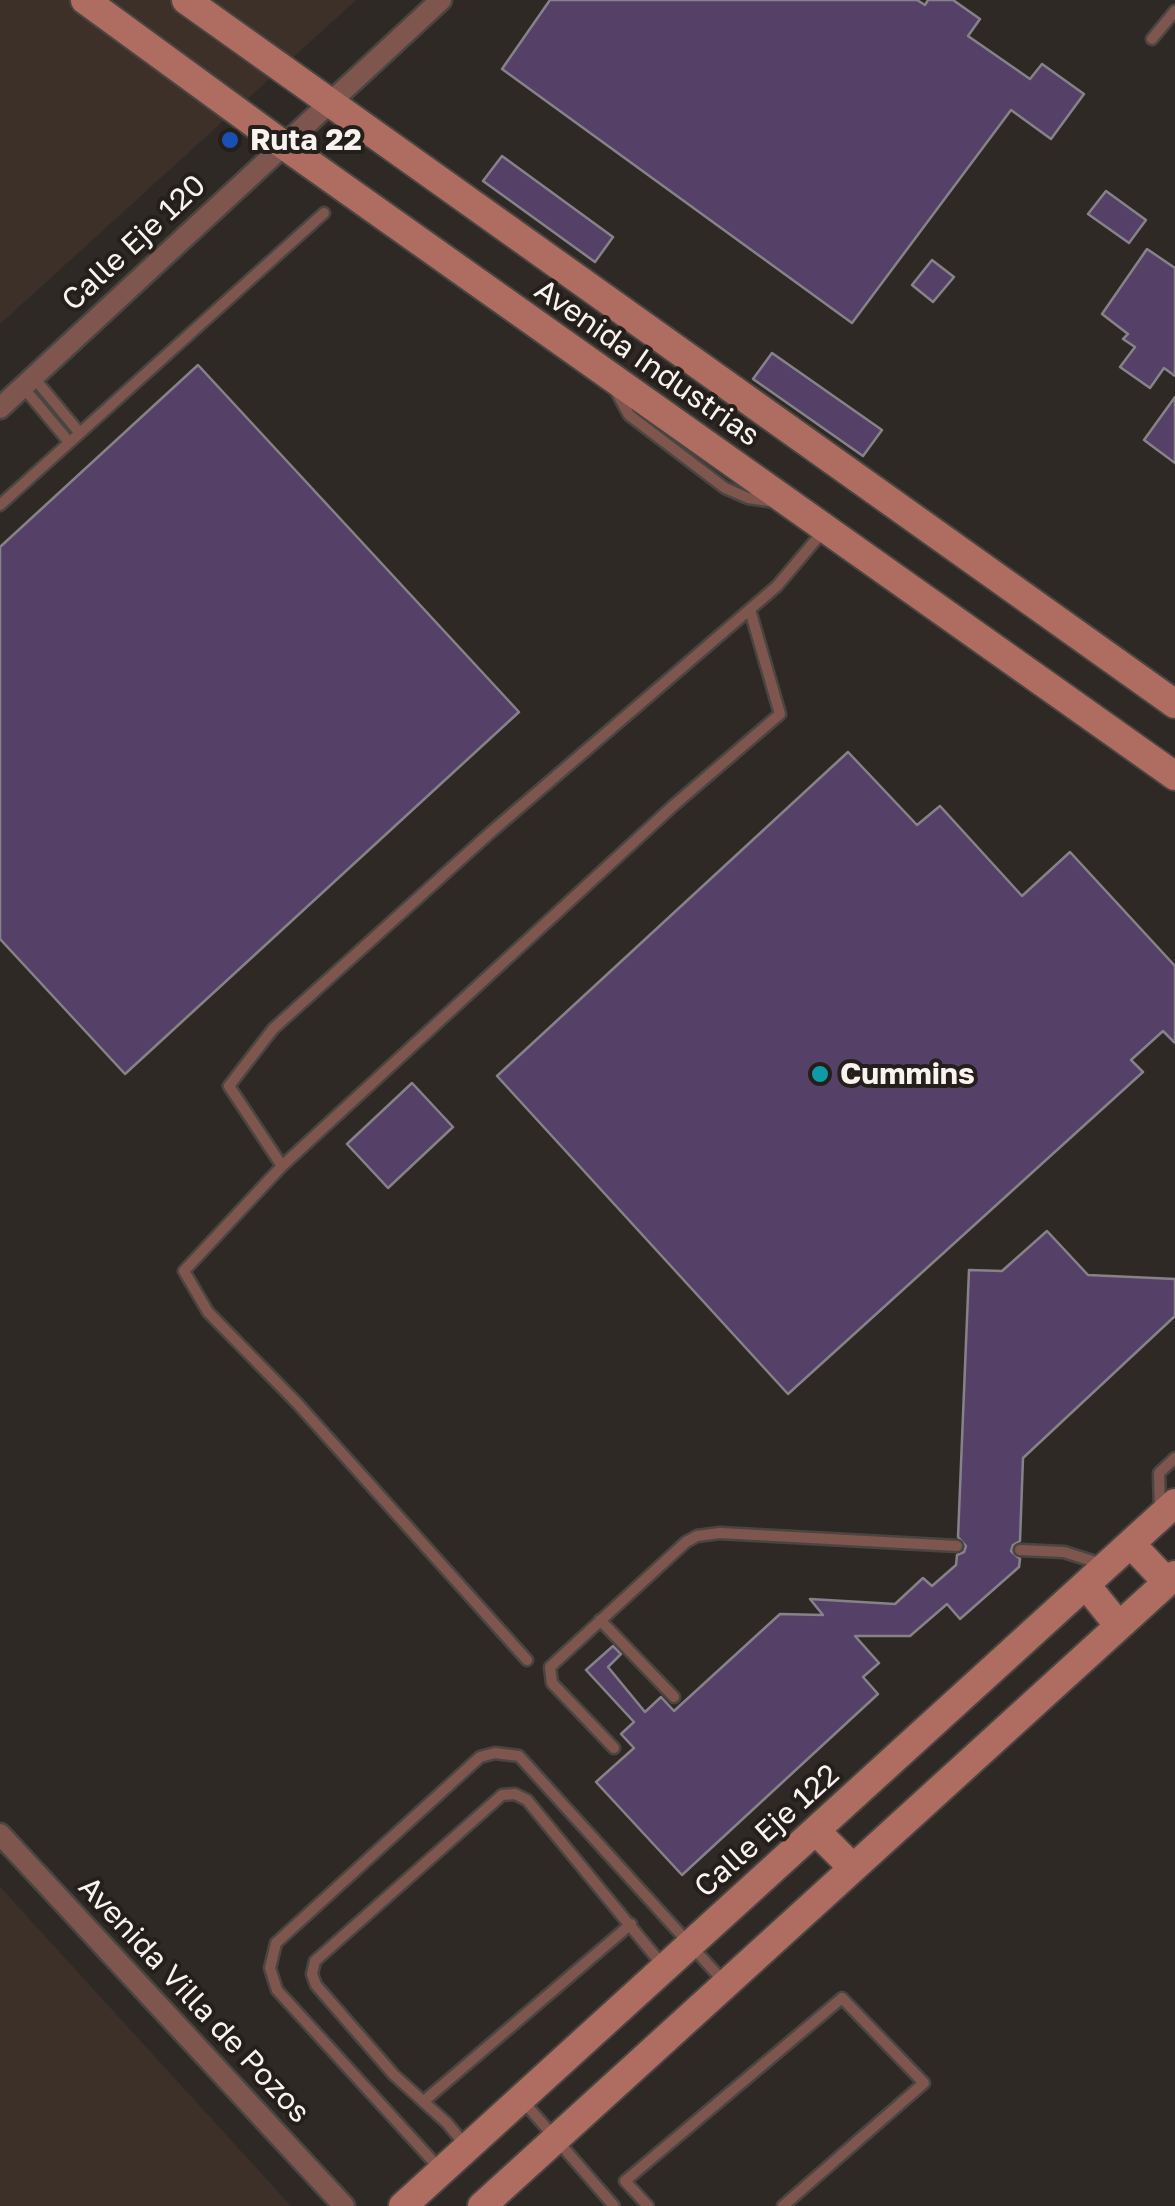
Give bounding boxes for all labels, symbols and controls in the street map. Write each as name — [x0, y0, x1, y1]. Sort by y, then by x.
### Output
place label: Ruta 22 — [250, 122, 362, 158]
marker: Ruta 22 — [219, 129, 241, 151]
street label: Calle Eje 120 — [55, 167, 213, 319]
street label: Avenida Industrias — [528, 272, 766, 454]
place label: Cummins — [840, 1056, 975, 1092]
marker: Cummins — [809, 1063, 831, 1085]
street label: Calle Eje 122 — [687, 1757, 847, 1905]
street label: Avenida Villa de Pozos — [71, 1870, 317, 2130]

